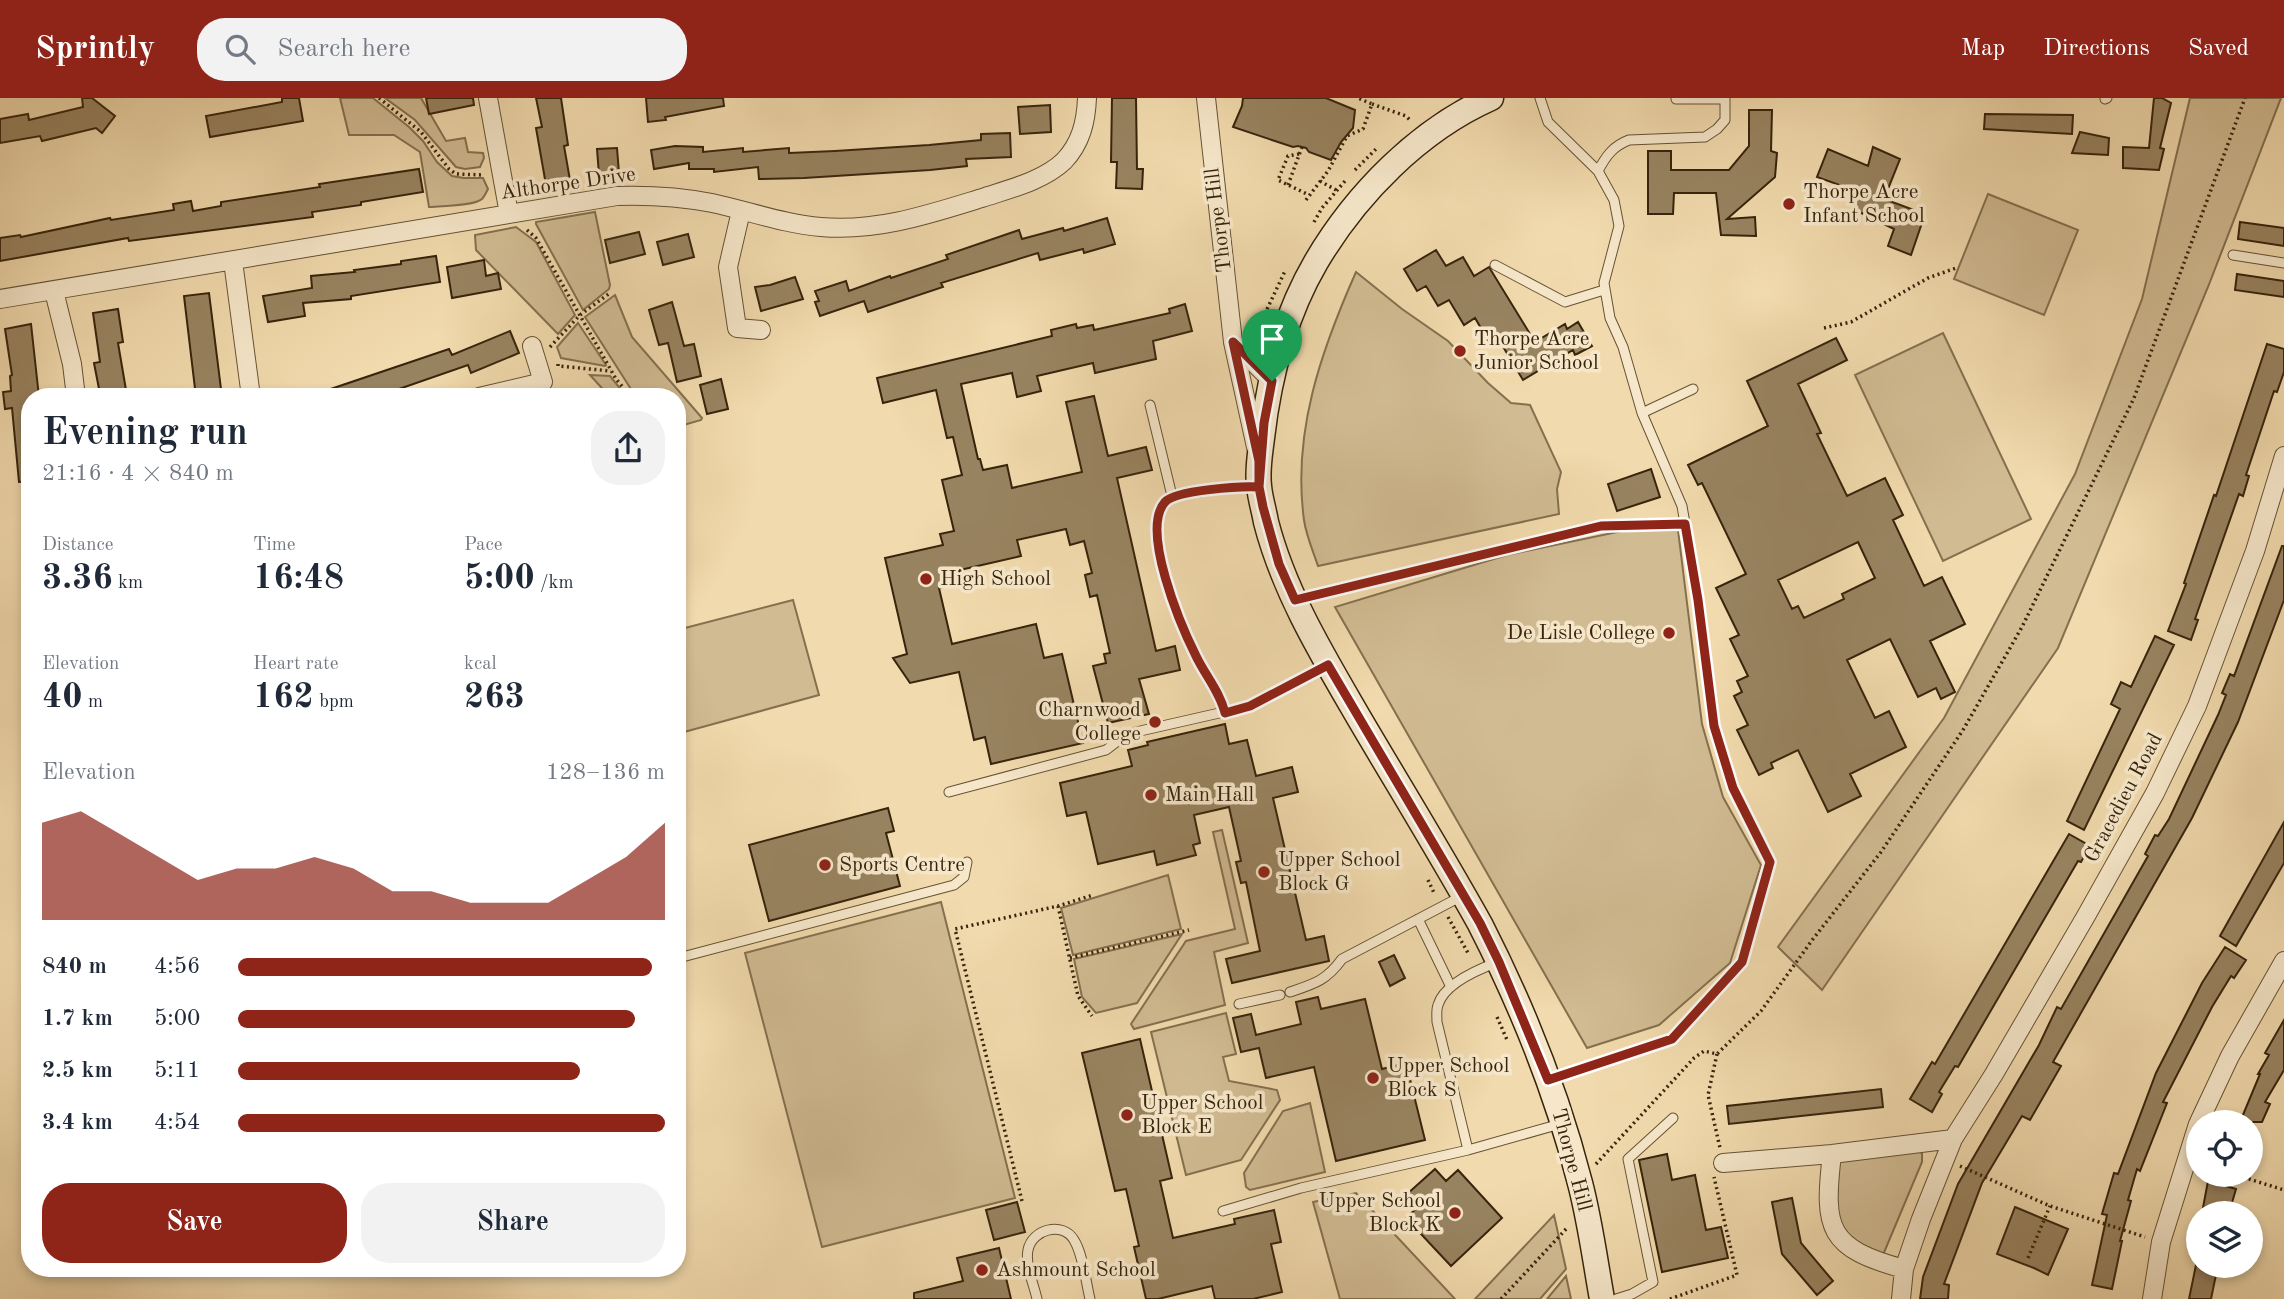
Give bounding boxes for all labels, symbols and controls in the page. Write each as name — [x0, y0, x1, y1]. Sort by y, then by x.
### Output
search box — [197, 18, 687, 81]
icon: search — [221, 30, 259, 68]
text: Sprintly — [35, 33, 155, 66]
text: Search here — [277, 36, 410, 62]
text: Map — [1961, 37, 2005, 61]
text: Directions — [2043, 37, 2150, 61]
text: Saved — [2188, 37, 2249, 61]
street label: Althorpe Drive — [499, 164, 637, 204]
street label: Thorpe Hill — [1202, 166, 1236, 274]
place label: Thorpe Acre Infant School — [1803, 182, 1925, 227]
marker: Thorpe Acre Infant School — [1781, 196, 1797, 212]
pin — [1242, 309, 1302, 381]
icon: arrive — [1253, 320, 1291, 358]
place label: Thorpe Acre Junior School — [1474, 329, 1599, 374]
marker: Thorpe Acre Junior School — [1452, 343, 1468, 359]
button: share — [591, 411, 665, 485]
text: Evening run — [42, 415, 248, 453]
text: 21:16 · 4 × 840 m — [42, 462, 234, 485]
text: Distance — [42, 536, 114, 555]
text: Time — [253, 536, 296, 555]
text: Pace — [464, 536, 503, 555]
text: 3.36 — [42, 561, 113, 596]
text: 16:48 — [253, 561, 344, 596]
text: 5:00 — [464, 561, 535, 596]
place label: High School — [940, 569, 1051, 590]
marker: High School — [918, 571, 934, 587]
text: km — [113, 574, 143, 593]
text: /km — [535, 574, 574, 593]
place label: De Lisle College — [1507, 623, 1655, 644]
marker: De Lisle College — [1661, 625, 1677, 641]
text: Elevation — [42, 655, 119, 674]
text: Heart rate — [253, 655, 338, 674]
text: kcal — [464, 655, 497, 674]
text: 40 — [42, 680, 83, 715]
text: 162 — [253, 680, 314, 715]
text: 263 — [464, 680, 525, 715]
text: m — [83, 693, 103, 712]
text: bpm — [314, 693, 354, 712]
place label: Charnwood College — [1038, 700, 1141, 745]
marker: Charnwood College — [1147, 714, 1163, 730]
street label: Gracedieu Road — [2081, 730, 2167, 866]
text: Elevation — [42, 761, 136, 784]
text: 128–136 m — [546, 761, 665, 784]
place label: Main Hall — [1165, 785, 1254, 806]
marker: Main Hall — [1143, 787, 1159, 803]
place label: Upper School Block G — [1278, 850, 1401, 895]
place label: Sports Centre — [839, 855, 965, 876]
marker: Sports Centre — [817, 857, 833, 873]
marker: Upper School Block G — [1256, 864, 1272, 880]
text: 840 m — [42, 955, 107, 978]
text: 4:56 — [154, 955, 200, 978]
text: 1.7 km — [42, 1007, 113, 1030]
text: 5:00 — [154, 1007, 200, 1030]
place label: Upper School Block S — [1387, 1056, 1510, 1101]
text: 2.5 km — [42, 1059, 113, 1082]
text: 5:11 — [154, 1059, 200, 1082]
marker: Upper School Block S — [1365, 1070, 1381, 1086]
place label: Upper School Block E — [1141, 1093, 1264, 1138]
street label: Thorpe Hill — [1547, 1106, 1595, 1214]
marker: Upper School Block E — [1119, 1107, 1135, 1123]
map controls — [2186, 1110, 2263, 1278]
button: locate — [2186, 1110, 2263, 1187]
text: 3.4 km — [42, 1111, 113, 1134]
text: 4:54 — [154, 1111, 200, 1134]
button: Save — [42, 1183, 347, 1263]
button: Share — [361, 1183, 665, 1263]
place label: Upper School Block K — [1319, 1191, 1441, 1236]
button: layers — [2186, 1201, 2263, 1278]
marker: Upper School Block K — [1447, 1205, 1463, 1221]
place label: Ashmount School — [996, 1260, 1156, 1281]
marker: Ashmount School — [974, 1262, 990, 1278]

